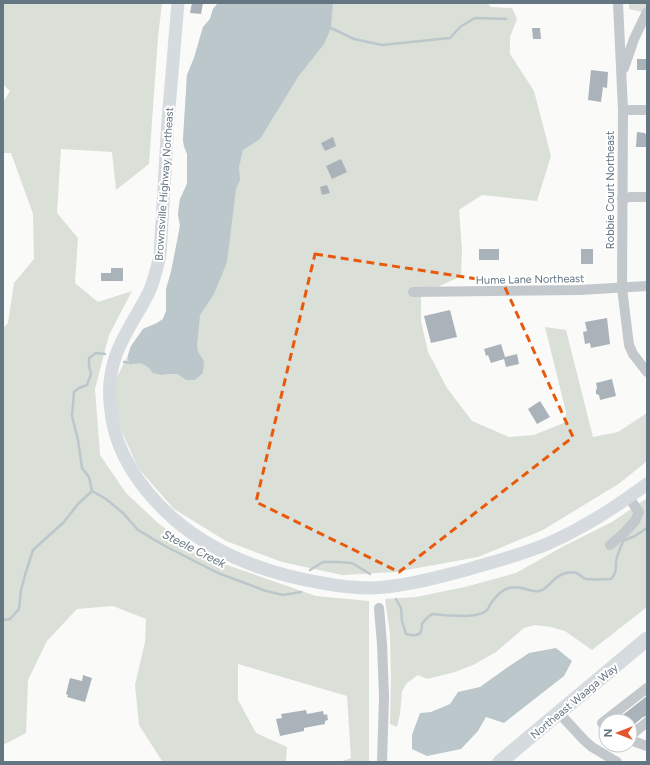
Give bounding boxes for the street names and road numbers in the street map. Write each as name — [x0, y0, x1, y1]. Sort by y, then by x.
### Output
street label: Brownsville Highway Northeast — [153, 107, 176, 261]
street label: Robbie Court Northeast — [604, 131, 617, 249]
street label: Hume Lane Northeast — [476, 272, 584, 287]
street label: Northeast Waaga Way — [528, 661, 620, 741]

